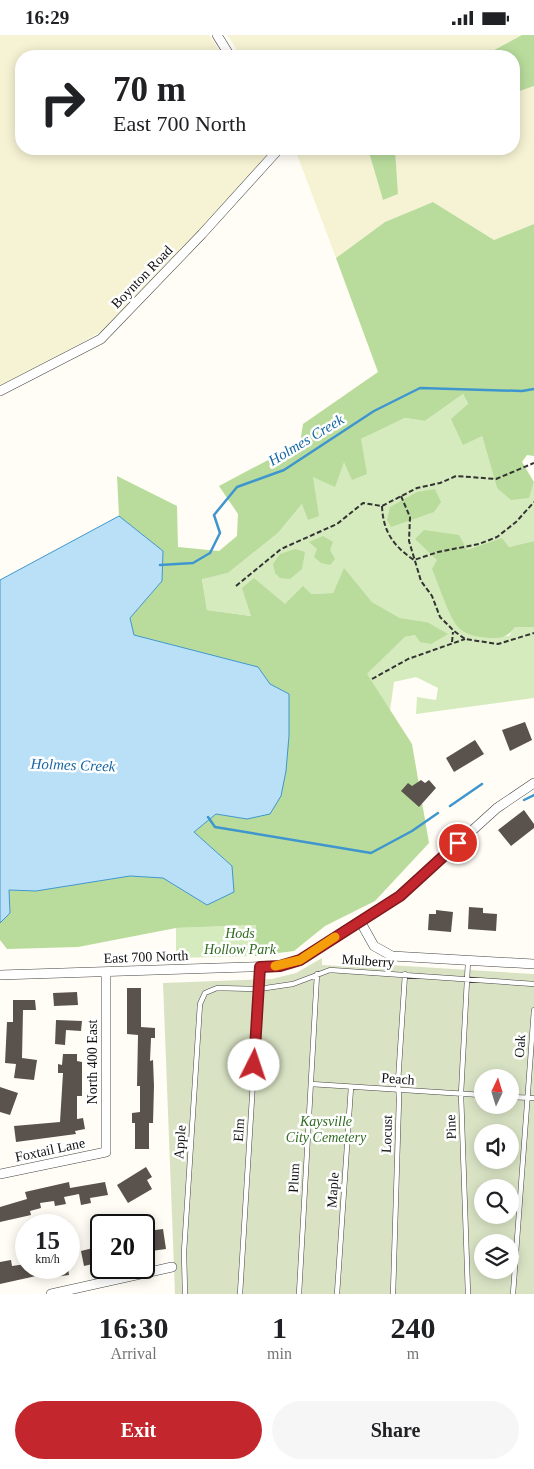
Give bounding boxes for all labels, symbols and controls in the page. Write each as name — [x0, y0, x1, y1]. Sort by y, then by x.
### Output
text: 16:29 — [25, 7, 69, 28]
icon: right — [30, 70, 95, 135]
text: 70 m — [113, 70, 186, 109]
text: East 700 North — [113, 111, 246, 136]
street label: Boynton Road — [108, 243, 176, 311]
water label: Holmes Creek — [265, 411, 347, 469]
water label: Holmes Creek — [29, 755, 116, 774]
pin — [437, 822, 479, 864]
icon: arrive — [444, 829, 472, 857]
park label: Hods Hollow Park — [203, 926, 277, 957]
street label: East 700 North — [103, 948, 189, 966]
street label: Mulberry — [341, 952, 395, 970]
street label: North 400 East — [85, 1020, 100, 1104]
street label: Oak — [512, 1034, 528, 1058]
position arrow — [227, 1038, 279, 1090]
north arrow — [474, 1069, 519, 1114]
map controls — [474, 1069, 519, 1279]
street label: Peach — [381, 1070, 415, 1088]
park label: Kaysville City Cemetery — [286, 1114, 367, 1145]
street label: Pine — [443, 1114, 459, 1140]
street label: Locust — [379, 1115, 395, 1153]
street label: Elm — [231, 1118, 247, 1142]
street label: Apple — [171, 1124, 189, 1160]
button: sound — [474, 1124, 519, 1169]
street label: Foxtail Lane — [14, 1135, 86, 1165]
street label: Plum — [286, 1163, 302, 1193]
street label: Maple — [324, 1172, 342, 1208]
button: search — [474, 1179, 519, 1224]
speed limit sign: 20 — [90, 1214, 155, 1279]
text: 15 — [35, 1227, 60, 1254]
button: layers — [474, 1234, 519, 1279]
text: km/h — [35, 1252, 60, 1266]
text: 16:30 — [99, 1311, 169, 1344]
text: 1 — [272, 1311, 287, 1344]
text: 240 — [390, 1311, 435, 1344]
text: Arrival — [110, 1345, 157, 1362]
text: min — [267, 1345, 292, 1362]
text: m — [407, 1345, 419, 1362]
button: Exit — [15, 1401, 262, 1459]
button: Share — [272, 1401, 519, 1459]

